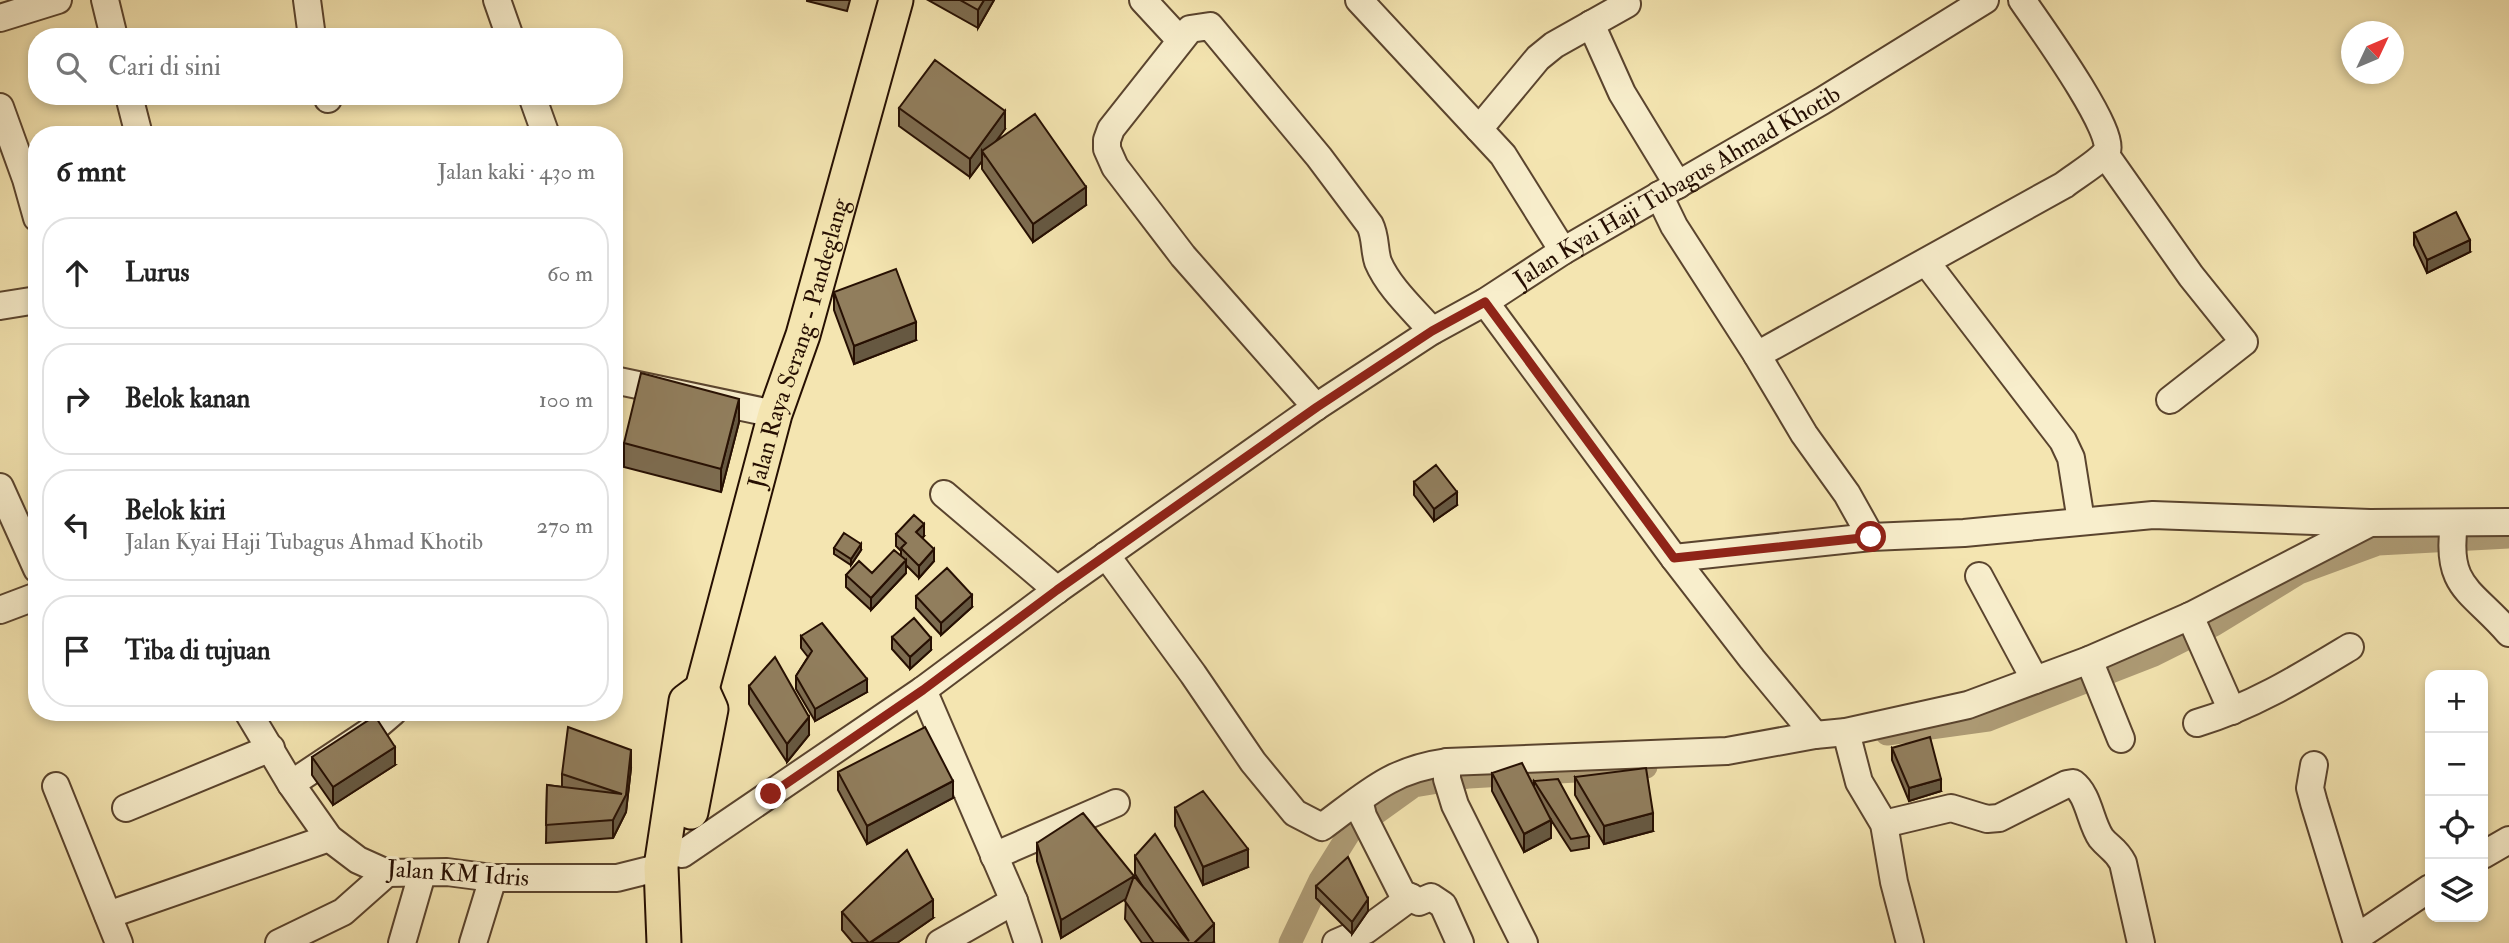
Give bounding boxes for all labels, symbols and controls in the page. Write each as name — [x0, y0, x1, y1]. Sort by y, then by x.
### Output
north arrow — [2341, 21, 2404, 84]
search box — [28, 28, 623, 105]
icon: search — [52, 48, 90, 86]
text: Cari di sini — [108, 51, 221, 83]
street label: Jalan Kyai Haji Tubagus Ahmad Khotib — [1507, 78, 1846, 296]
text: 6 mnt — [56, 153, 126, 190]
text: Jalan kaki · 430 m — [437, 157, 595, 186]
street label: Jalan Raya Serang - Pandeglang — [741, 194, 857, 492]
icon: ahead — [58, 254, 96, 292]
text: Lurus — [125, 257, 189, 289]
text: 60 m — [547, 259, 593, 288]
icon: right — [58, 380, 96, 418]
text: Belok kanan — [125, 383, 250, 415]
text: 100 m — [539, 385, 593, 414]
text: Belok kiri — [125, 495, 226, 527]
icon: left — [58, 506, 96, 544]
text: 270 m — [536, 511, 593, 540]
route start — [1855, 521, 1886, 552]
text: Jalan Kyai Haji Tubagus Ahmad Khotib — [125, 527, 483, 556]
icon: arrive — [58, 632, 96, 670]
text: Tiba di tujuan — [125, 635, 270, 667]
map controls — [2425, 670, 2488, 922]
button: + — [2425, 670, 2488, 733]
button: − — [2425, 733, 2488, 796]
route end — [755, 778, 786, 809]
button: locate — [2425, 796, 2488, 859]
street label: Jalan KM Idris — [385, 853, 530, 894]
button: layers — [2425, 859, 2488, 922]

